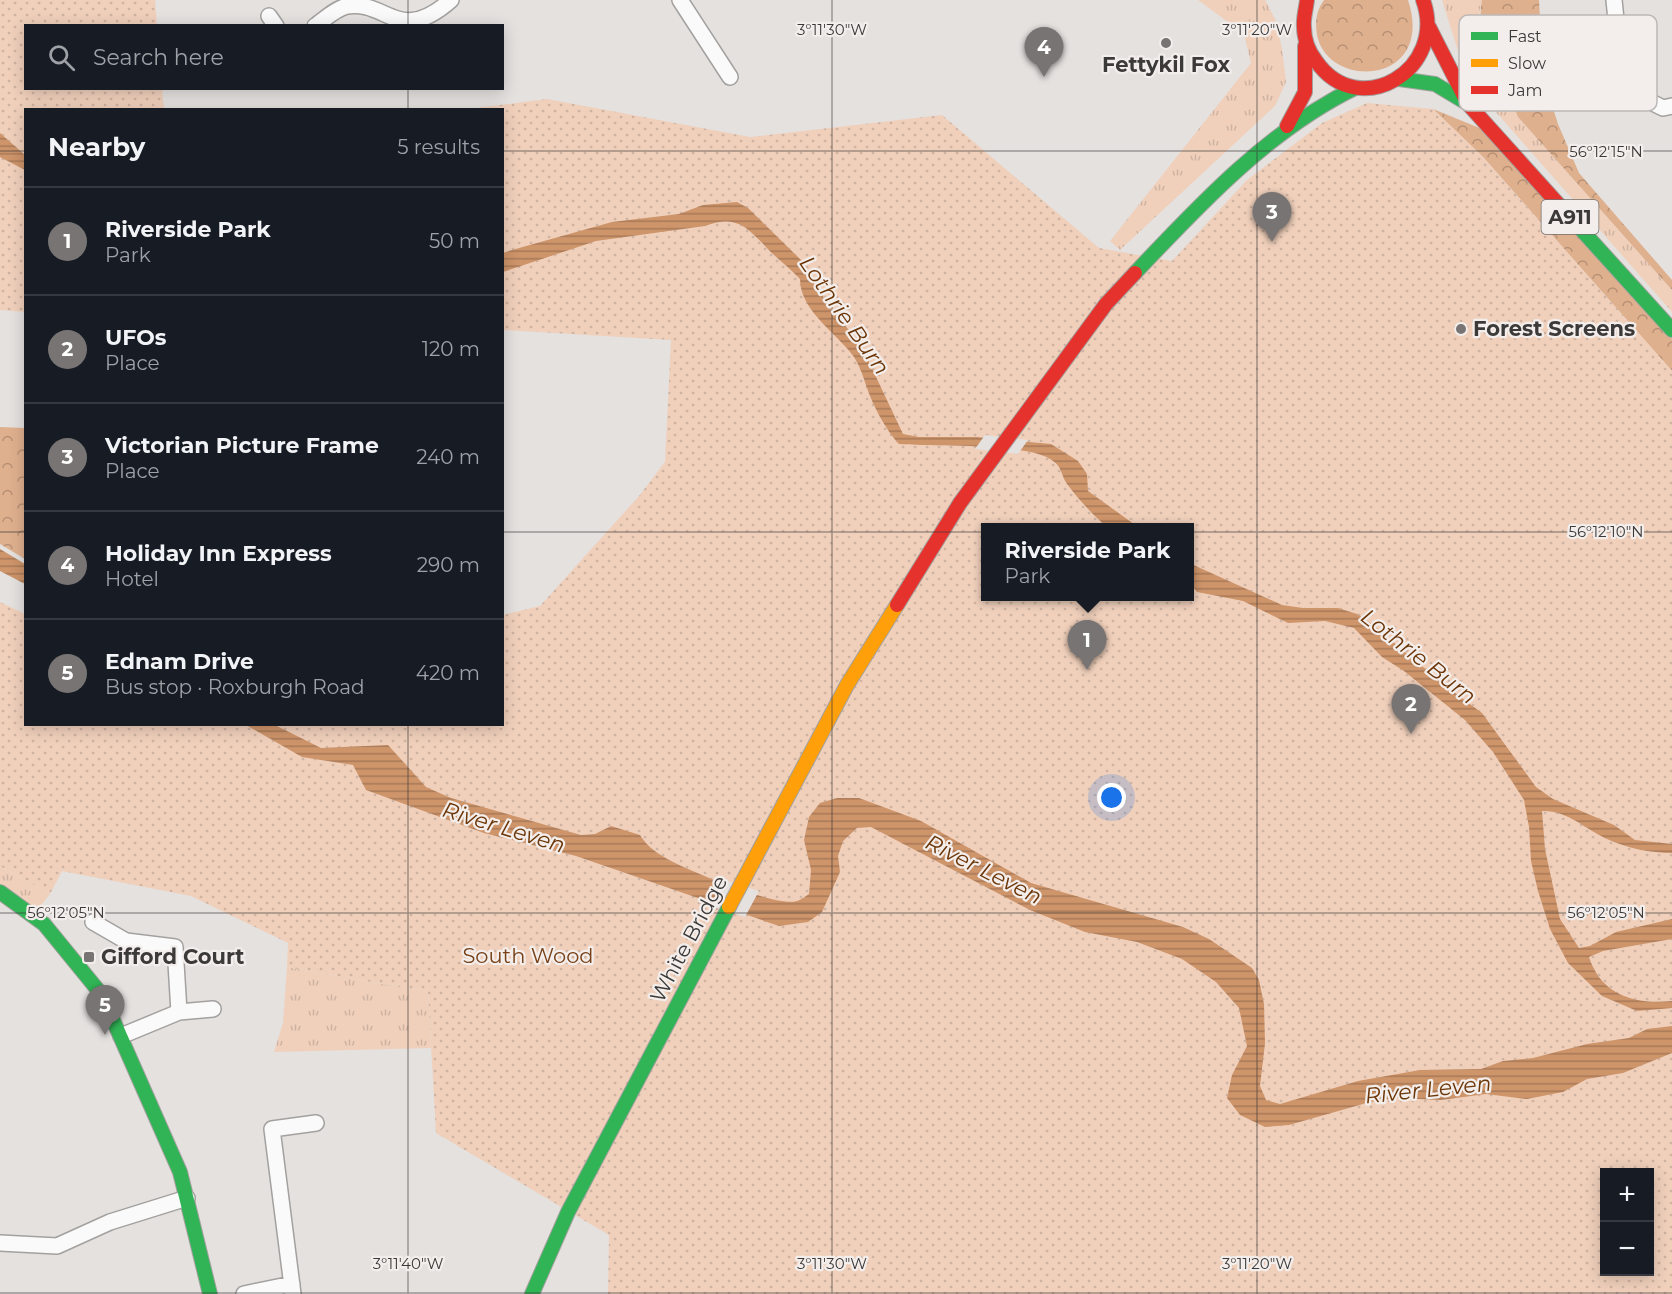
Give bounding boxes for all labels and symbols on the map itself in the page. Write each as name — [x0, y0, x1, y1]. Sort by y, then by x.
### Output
legend — [1459, 15, 1657, 111]
text: 3°11'30"W — [797, 20, 867, 39]
text: 3°11'20"W — [1222, 20, 1292, 39]
text: Fast — [1508, 27, 1542, 46]
pin: 4 — [1024, 28, 1064, 77]
marker: Fettykil Fox — [1159, 36, 1173, 50]
place label: Fettykil Fox — [1102, 52, 1230, 77]
text: Slow — [1508, 54, 1546, 73]
text: Jam — [1507, 81, 1542, 100]
text: 56°12'15"N — [1569, 142, 1643, 161]
pin: 3 — [1252, 192, 1292, 242]
road number: A911 — [1542, 200, 1598, 234]
water label: Lothrie Burn — [794, 251, 895, 380]
place label: Forest Screens — [1473, 316, 1635, 341]
marker: Forest Screens — [1454, 322, 1468, 336]
text: 56°12'10"N — [1568, 522, 1644, 541]
water label: Lothrie Burn — [1356, 603, 1482, 710]
pin: 1 — [1068, 620, 1106, 670]
pin: 2 — [1392, 684, 1430, 734]
your location — [1097, 783, 1126, 812]
water label: River Leven — [439, 796, 568, 859]
water label: River Leven — [921, 829, 1046, 910]
street label: White Bridge — [645, 871, 732, 1006]
text: 56°12'05"N — [27, 903, 105, 922]
text: 56°12'05"N — [1567, 903, 1645, 922]
park label: South Wood — [462, 943, 594, 968]
place label: Gifford Court — [101, 944, 244, 969]
marker: Gifford Court — [82, 950, 96, 964]
pin: 5 — [86, 986, 124, 1035]
water label: River Leven — [1364, 1069, 1493, 1110]
text: 3°11'40"W — [373, 1254, 444, 1273]
text: 3°11'30"W — [797, 1254, 867, 1273]
text: 3°11'20"W — [1222, 1254, 1292, 1273]

